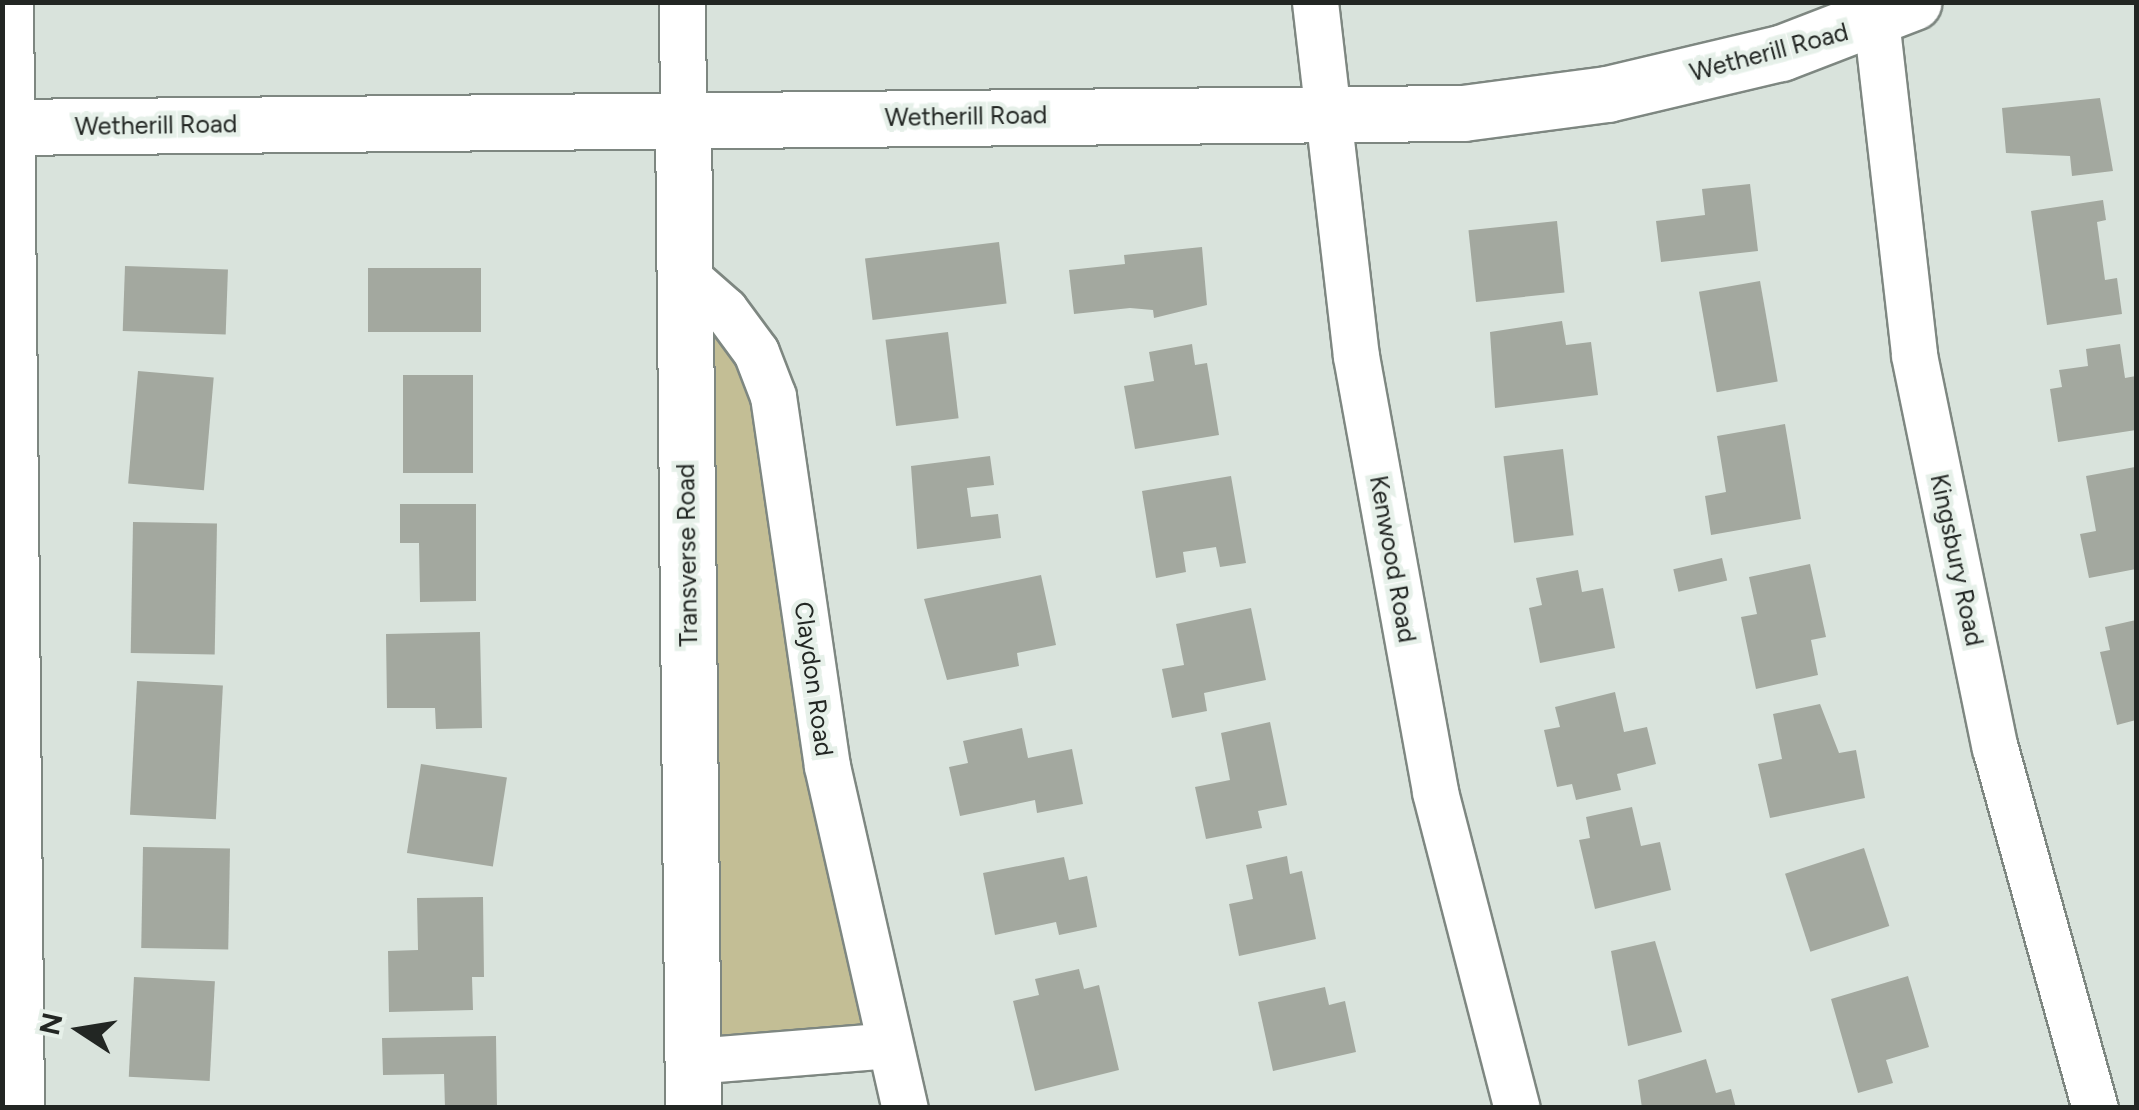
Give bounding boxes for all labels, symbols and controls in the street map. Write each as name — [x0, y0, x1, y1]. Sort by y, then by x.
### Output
street label: Wetherill Road — [1687, 16, 1851, 88]
street label: Wetherill Road — [884, 100, 1048, 132]
street label: Wetherill Road — [74, 109, 238, 141]
street label: Transverse Road — [670, 463, 704, 647]
street label: Kingsbury Road — [1924, 471, 1990, 649]
street label: Kenwood Road — [1364, 473, 1422, 645]
street label: Claydon Road — [788, 600, 840, 758]
north arrow — [30, 980, 130, 1080]
text: N — [32, 1010, 70, 1038]

